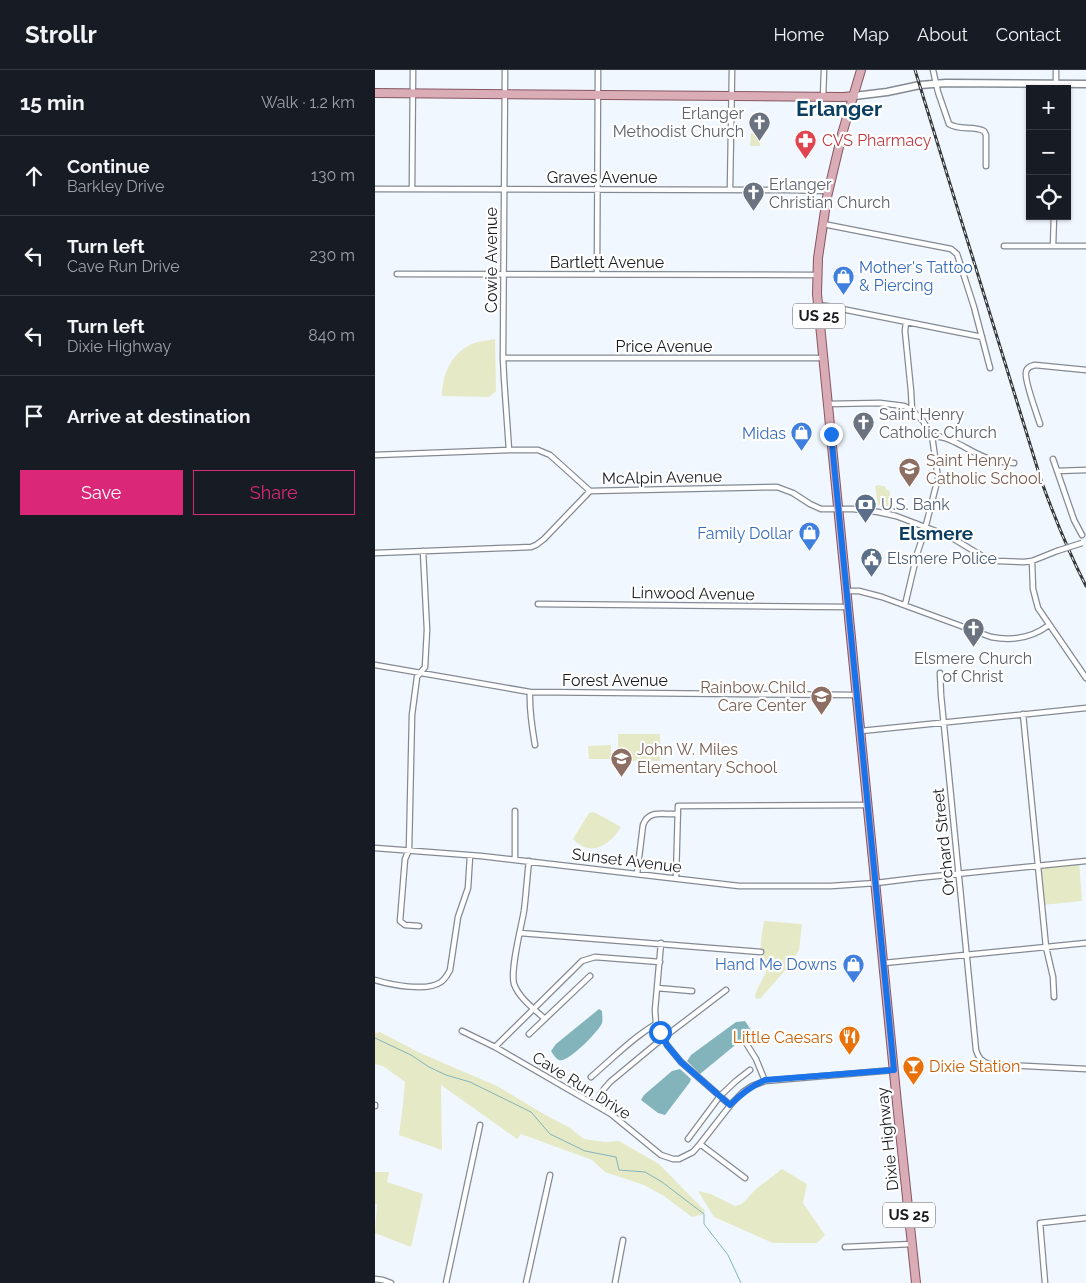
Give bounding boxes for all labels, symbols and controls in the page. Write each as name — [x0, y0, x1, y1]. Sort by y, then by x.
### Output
text: Strollr — [25, 20, 97, 49]
text: Home — [773, 24, 824, 45]
text: Map — [852, 24, 889, 45]
text: About — [917, 24, 968, 45]
text: Contact — [996, 24, 1061, 45]
map controls — [1026, 85, 1071, 220]
button: + — [1026, 85, 1071, 130]
text: 15 min — [20, 90, 85, 115]
text: Walk · 1.2 km — [261, 93, 355, 112]
district label: Erlanger — [796, 96, 882, 121]
place label: Erlanger Methodist Church — [613, 104, 744, 141]
church icon: Erlanger Methodist Church — [748, 110, 772, 141]
pharmacy icon: CVS Pharmacy — [794, 128, 818, 159]
button: − — [1026, 130, 1071, 175]
place label: CVS Pharmacy — [822, 131, 932, 150]
text: Continue — [67, 155, 150, 177]
icon: ahead — [20, 162, 48, 190]
text: 130 m — [311, 166, 355, 185]
street label: Graves Avenue — [547, 168, 657, 187]
place label: Erlanger Christian Church — [769, 175, 890, 212]
button: locate — [1026, 175, 1071, 220]
text: Barkley Drive — [67, 177, 164, 196]
church icon: Erlanger Christian Church — [741, 181, 765, 212]
street label: Cowie Avenue — [482, 207, 501, 313]
text: Turn left — [67, 235, 144, 257]
icon: left — [20, 242, 48, 270]
text: 230 m — [310, 246, 355, 265]
street label: Bartlett Avenue — [550, 253, 664, 272]
text: Cave Run Drive — [67, 257, 180, 276]
place label: Mother's Tattoo & Piercing — [859, 258, 973, 295]
shop icon: Mother's Tattoo & Piercing — [831, 264, 855, 295]
road number: US 25 — [793, 304, 845, 328]
text: Turn left — [67, 315, 144, 337]
icon: left — [20, 322, 48, 350]
text: 840 m — [308, 326, 355, 345]
text: Dixie Highway — [67, 337, 171, 356]
street label: Price Avenue — [616, 337, 712, 356]
icon: arrive — [20, 402, 48, 430]
text: Arrive at destination — [67, 405, 251, 427]
place label: Saint Henry Catholic Church — [879, 405, 997, 442]
church icon: Saint Henry Catholic Church — [851, 411, 875, 442]
shop icon: Midas — [790, 421, 814, 452]
route end — [820, 423, 843, 446]
place label: Midas — [742, 424, 786, 443]
place label: Saint Henry Catholic School — [926, 451, 1042, 488]
school or university icon: Saint Henry Catholic School — [898, 457, 922, 488]
street label: McAlpin Avenue — [602, 467, 722, 488]
button: Save — [20, 470, 183, 515]
button: Share — [193, 470, 355, 515]
bank icon: U.S. Bank — [853, 492, 877, 523]
place label: U.S. Bank — [881, 495, 950, 514]
shop icon: Family Dollar — [797, 521, 821, 552]
district label: Elsmere — [899, 522, 973, 544]
place label: Family Dollar — [697, 524, 793, 543]
public building icon: Elsmere Police — [859, 546, 883, 577]
place label: Elsmere Police — [887, 549, 997, 568]
street label: Linwood Avenue — [631, 583, 755, 604]
church icon: Elsmere Church of Christ — [961, 617, 985, 648]
place label: Elsmere Church of Christ — [914, 649, 1032, 686]
street label: Forest Avenue — [562, 671, 668, 690]
place label: Rainbow Child Care Center — [700, 678, 806, 715]
school or university icon: Rainbow Child Care Center — [810, 684, 834, 715]
place label: John W. Miles Elementary School — [637, 740, 778, 777]
school or university icon: John W. Miles Elementary School — [609, 746, 633, 777]
street label: Orchard Street — [928, 787, 959, 897]
street label: Sunset Avenue — [571, 844, 683, 877]
shop icon: Hand Me Downs — [841, 952, 865, 983]
place label: Hand Me Downs — [715, 955, 837, 974]
route start — [649, 1021, 672, 1044]
restaurant icon: Little Caesars — [837, 1025, 861, 1056]
place label: Little Caesars — [733, 1028, 833, 1047]
street label: Cave Run Drive — [529, 1048, 635, 1123]
bar icon: Dixie Station — [901, 1054, 925, 1085]
place label: Dixie Station — [929, 1057, 1020, 1076]
street label: Dixie Highway — [873, 1086, 902, 1192]
road number: US 25 — [883, 1202, 935, 1228]

